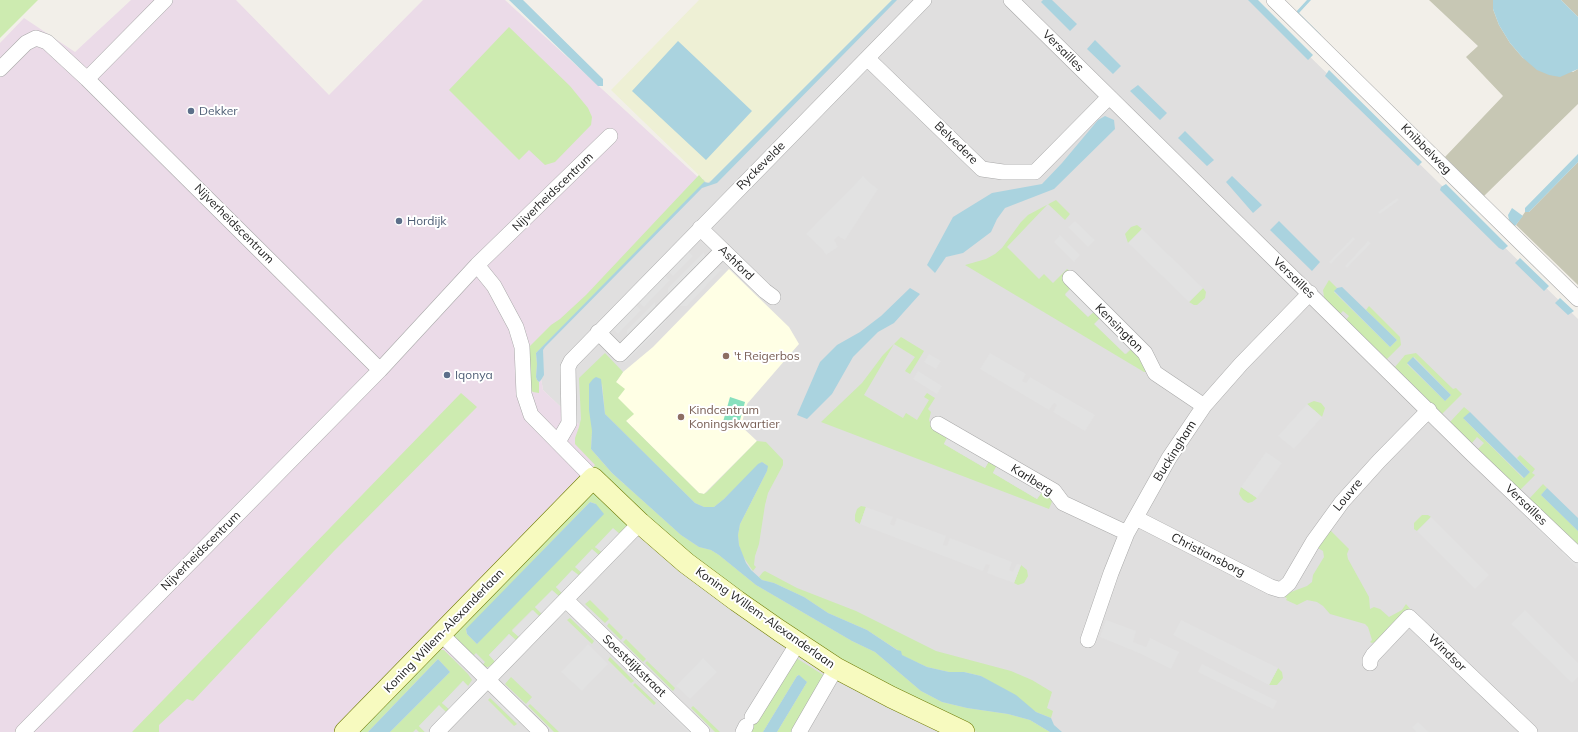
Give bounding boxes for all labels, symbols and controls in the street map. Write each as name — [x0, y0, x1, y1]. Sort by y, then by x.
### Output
street label: Versailles — [1039, 27, 1087, 75]
place label: Dekker — [199, 104, 238, 118]
marker: Dekker — [186, 106, 196, 116]
street label: Belvedere — [931, 119, 981, 167]
street label: Knibbelweg — [1398, 121, 1454, 177]
street label: Ryckevelde — [734, 139, 788, 193]
street label: Nijverheidscentrum — [510, 150, 596, 234]
street label: Nijverheidscentrum — [191, 181, 277, 267]
place label: Hordijk — [407, 214, 446, 228]
marker: Hordijk — [394, 216, 404, 226]
street label: Ashford — [715, 243, 757, 283]
street label: Versailles — [1270, 255, 1318, 301]
street label: Kensington — [1092, 301, 1146, 355]
place label: 't Reigerbos — [734, 349, 800, 363]
marker: 't Reigerbos — [721, 351, 731, 361]
place label: Iqonya — [455, 368, 493, 382]
marker: Iqonya — [442, 370, 452, 380]
place label: Kindcentrum Koningskwartier — [689, 403, 780, 431]
marker: Kindcentrum Koningskwartier — [676, 412, 686, 422]
street label: Buckingham — [1151, 418, 1199, 484]
street label: Karlberg — [1008, 461, 1056, 499]
street label: Louvre — [1330, 476, 1366, 514]
street label: Versailles — [1502, 482, 1550, 528]
street label: Nijverheidscentrum — [158, 508, 244, 594]
street label: Christiansborg — [1169, 530, 1247, 580]
street label: Koning Willem-Alexanderlaan — [693, 564, 837, 672]
street label: Koning Willem-Alexanderlaan — [381, 566, 507, 696]
street label: Windsor — [1425, 631, 1469, 675]
street label: Soestdijkstraat — [599, 632, 669, 700]

